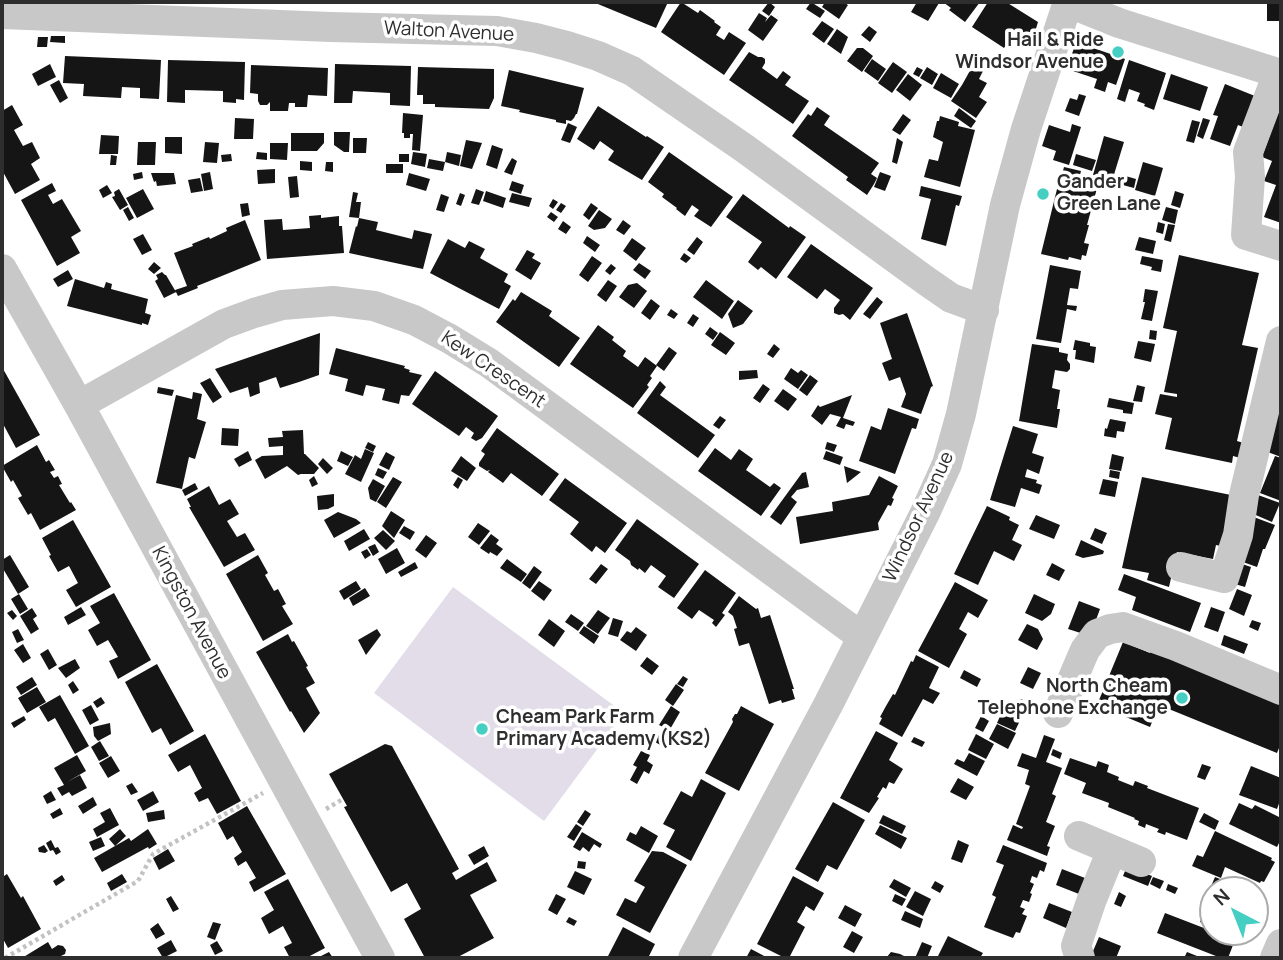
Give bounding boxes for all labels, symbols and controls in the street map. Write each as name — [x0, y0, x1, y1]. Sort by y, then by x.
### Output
street label: Walton Avenue — [383, 17, 515, 47]
place label: Hail & Ride Windsor Avenue — [955, 30, 1104, 74]
marker: Hail & Ride Windsor Avenue — [1110, 44, 1126, 60]
place label: Gander Green Lane — [1057, 172, 1161, 216]
marker: Gander Green Lane — [1035, 186, 1051, 202]
street label: Kew Crescent — [437, 327, 549, 413]
street label: Windsor Avenue — [879, 448, 959, 586]
street label: Kingston Avenue — [146, 543, 236, 683]
place label: North Cheam Telephone Exchange — [978, 676, 1168, 720]
marker: North Cheam Telephone Exchange — [1174, 690, 1190, 706]
place label: Cheam Park Farm Primary Academy (KS2) — [496, 707, 712, 751]
marker: Cheam Park Farm Primary Academy (KS2) — [474, 721, 490, 737]
north arrow — [1199, 876, 1269, 946]
text: N — [1208, 883, 1235, 911]

